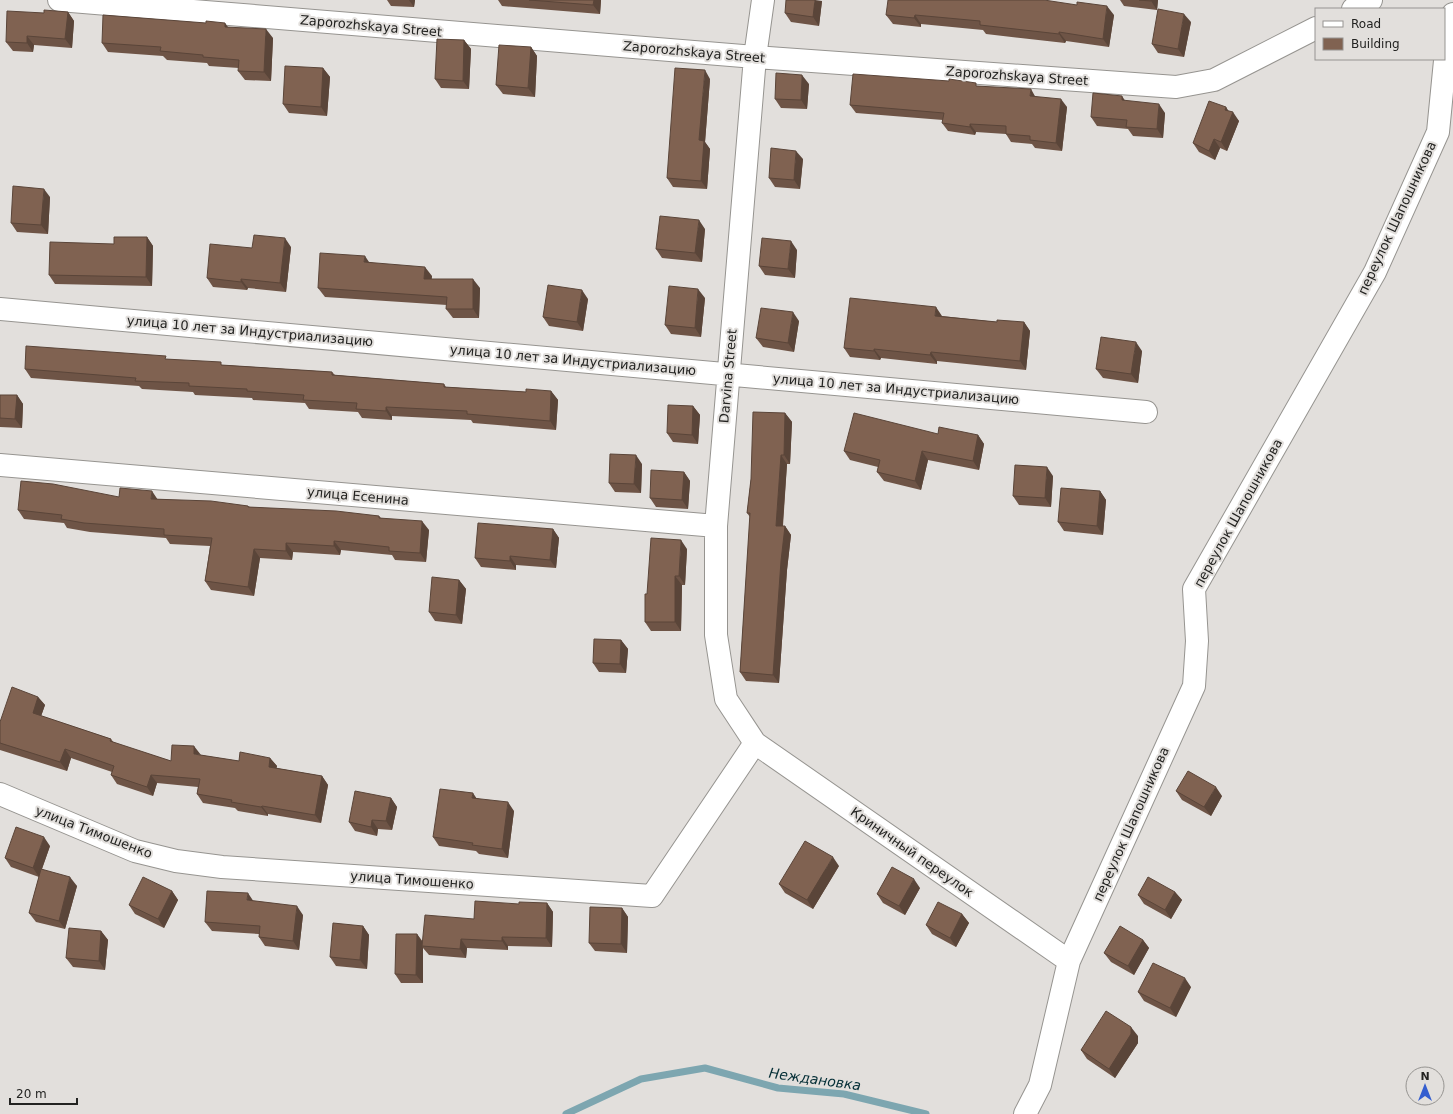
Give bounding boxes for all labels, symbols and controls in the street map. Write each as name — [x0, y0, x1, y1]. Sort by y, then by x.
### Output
legend — [1315, 8, 1445, 60]
street label: Zaporozhskaya Street — [299, 12, 443, 40]
text: Road — [1351, 17, 1381, 31]
text: Building — [1351, 37, 1400, 51]
street label: Zaporozhskaya Street — [622, 38, 766, 66]
street label: Zaporozhskaya Street — [945, 64, 1089, 88]
street label: переулок Шапошникова — [1355, 139, 1439, 297]
street label: улица 10 лет за Индустриализацию — [126, 313, 374, 349]
street label: Darvina Street — [716, 328, 740, 424]
street label: улица 10 лет за Индустриализацию — [449, 342, 697, 378]
street label: улица 10 лет за Индустриализацию — [772, 371, 1020, 407]
street label: переулок Шапошникова — [1191, 436, 1285, 590]
street label: улица Есенина — [306, 484, 410, 508]
street label: переулок Шапошникова — [1090, 745, 1172, 903]
street label: улица Тимошенко — [34, 803, 154, 861]
street label: Криничный переулок — [848, 804, 976, 900]
street label: улица Тимошенко — [350, 868, 474, 892]
water label: Неждановка — [768, 1065, 862, 1093]
north arrow — [1405, 1066, 1445, 1106]
text: N — [1420, 1070, 1430, 1083]
scale bar — [10, 1080, 77, 1106]
text: 20 m — [16, 1087, 47, 1101]

